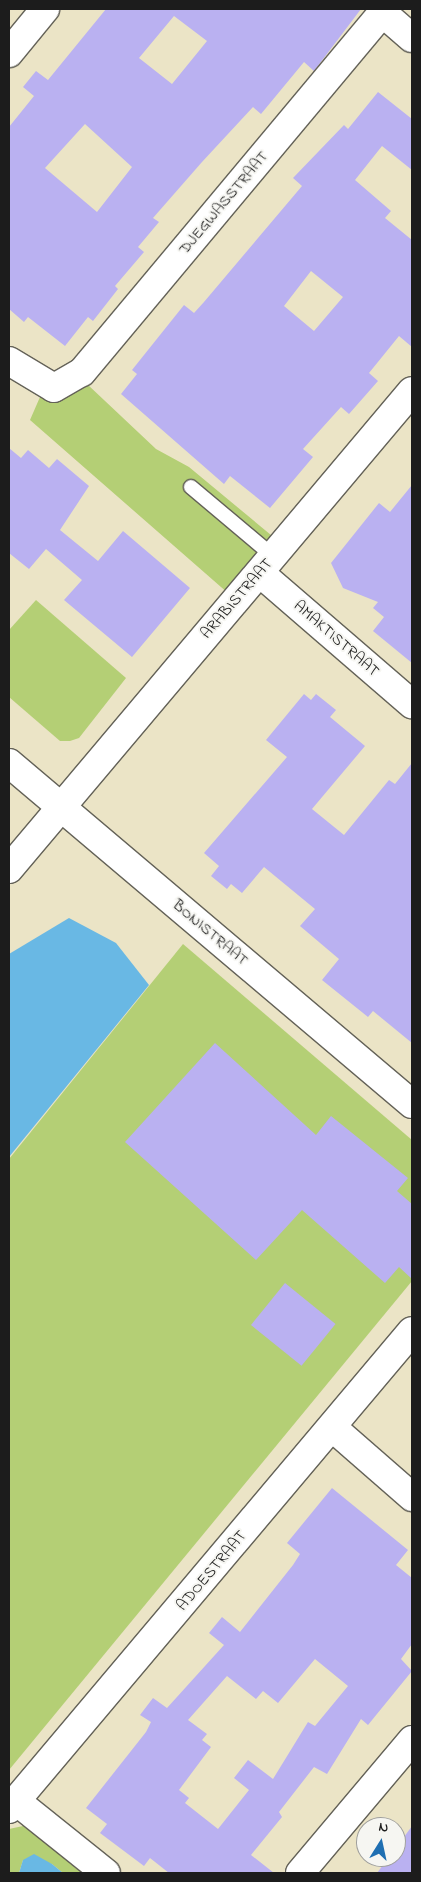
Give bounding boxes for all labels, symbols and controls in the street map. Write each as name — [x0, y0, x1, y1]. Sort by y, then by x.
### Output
street label: DJEGWASSTRAAT — [175, 147, 273, 259]
street label: ARABISTRAAT — [197, 555, 277, 643]
street label: AMAKTISTRAAT — [289, 597, 383, 681]
street label: BONISTRAAT — [168, 896, 252, 970]
street label: ADOESTRAAT — [173, 1527, 251, 1615]
north arrow — [356, 1817, 406, 1867]
text: N — [377, 1817, 390, 1839]

